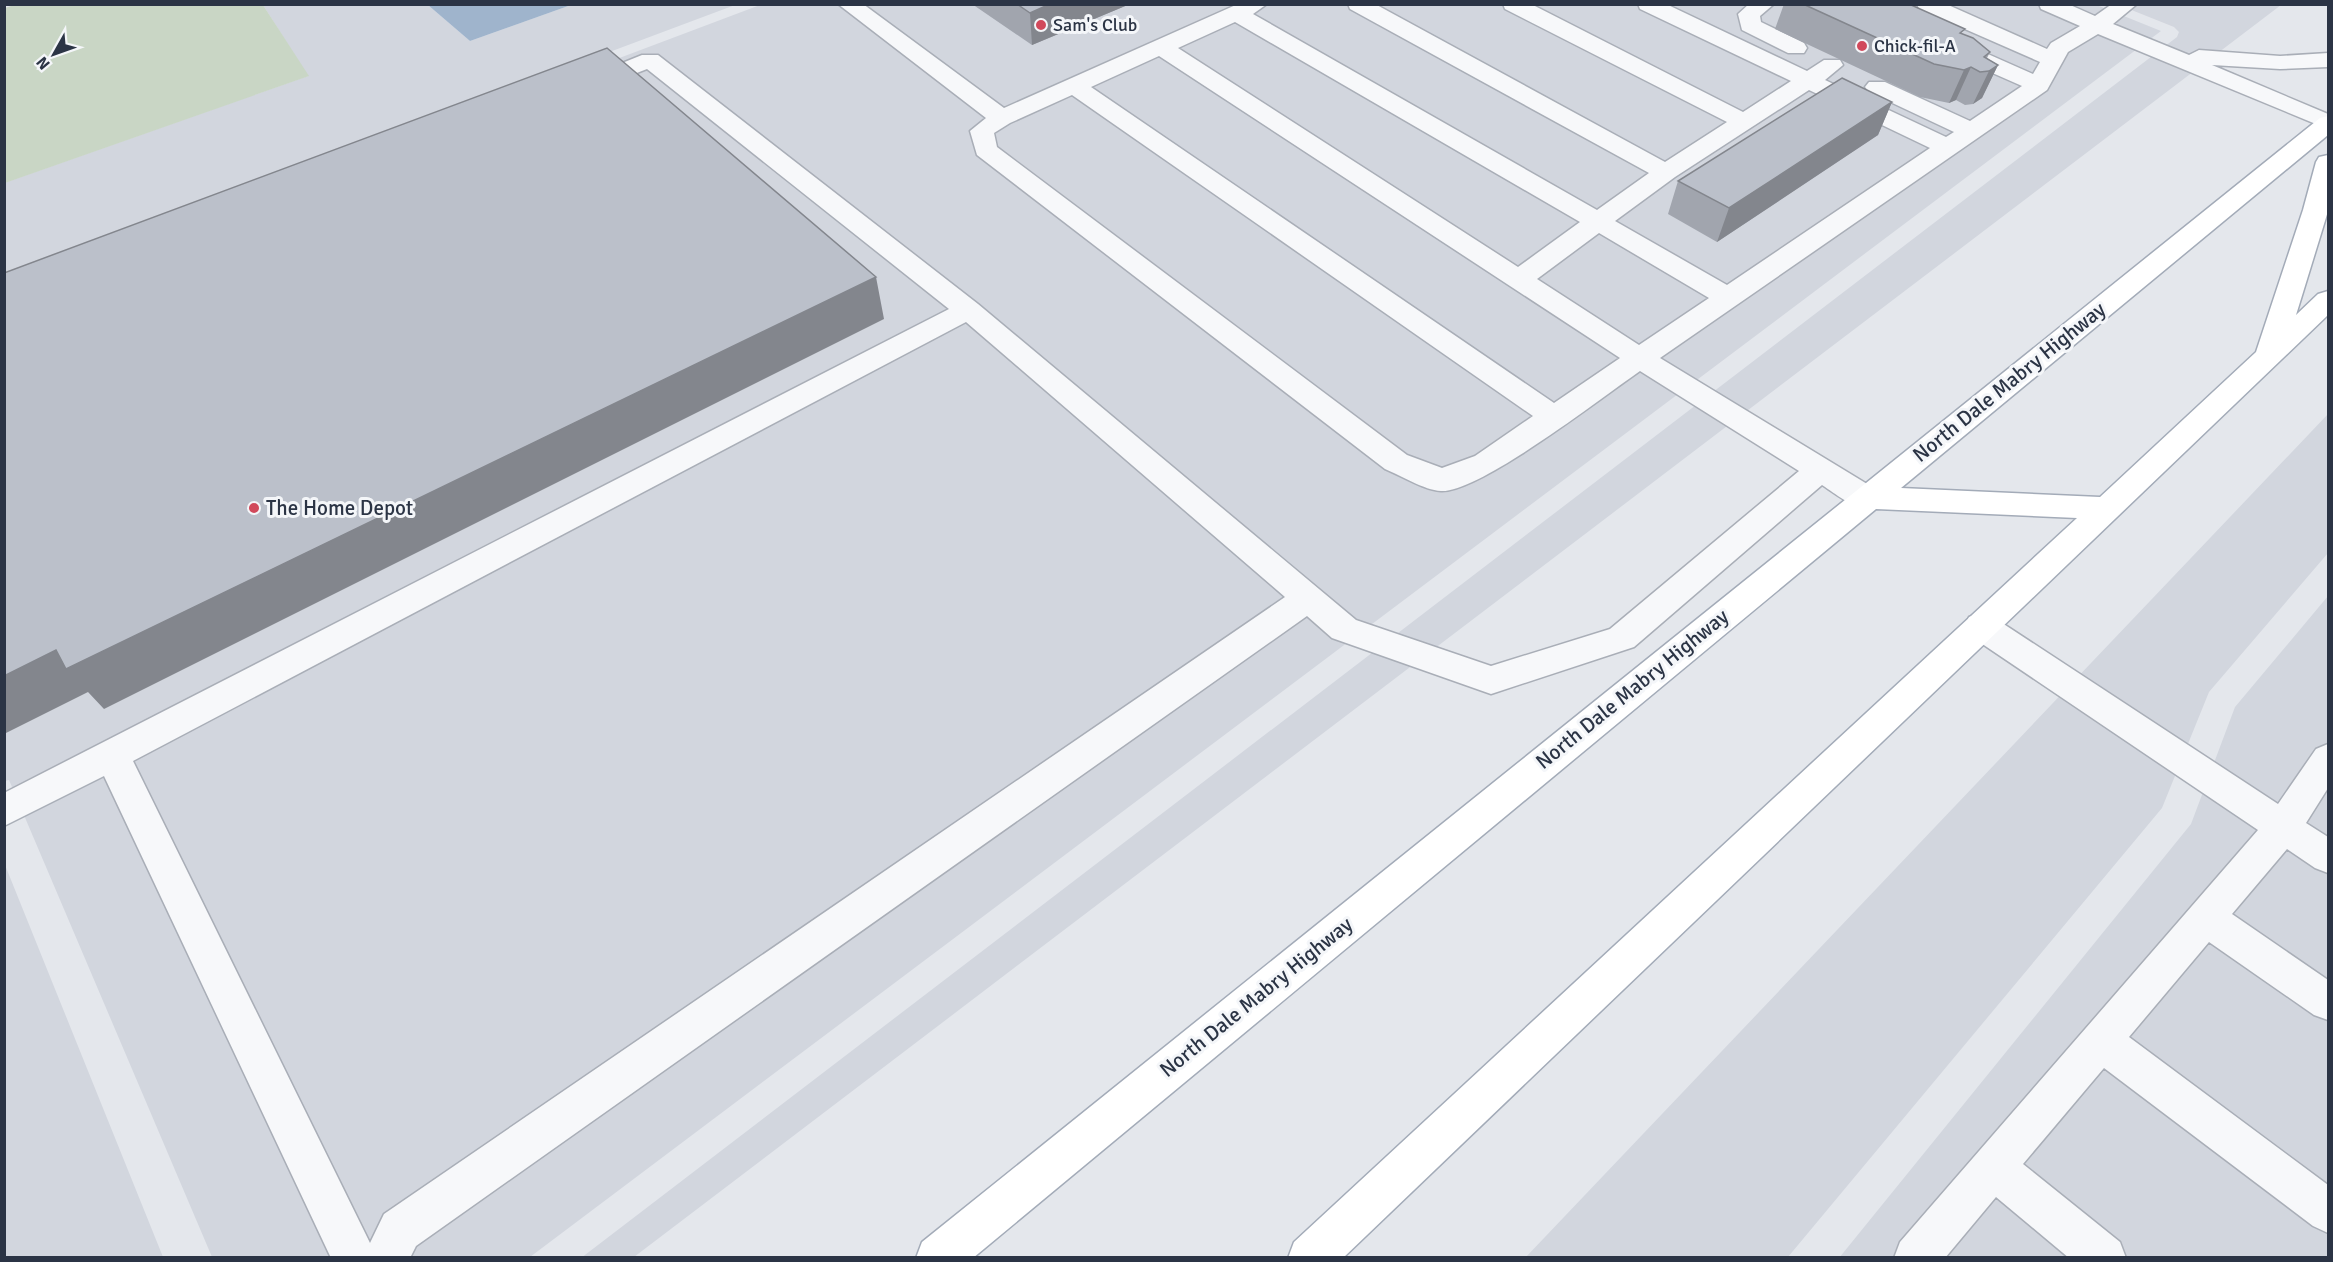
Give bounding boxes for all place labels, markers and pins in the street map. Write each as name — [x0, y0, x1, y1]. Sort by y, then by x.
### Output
place label: Sam's Club — [1053, 14, 1137, 36]
marker: Sam's Club — [1034, 18, 1048, 32]
place label: Chick-fil-A — [1874, 35, 1956, 57]
marker: Chick-fil-A — [1855, 39, 1869, 53]
place label: The Home Depot — [266, 495, 413, 521]
marker: The Home Depot — [247, 501, 261, 515]

